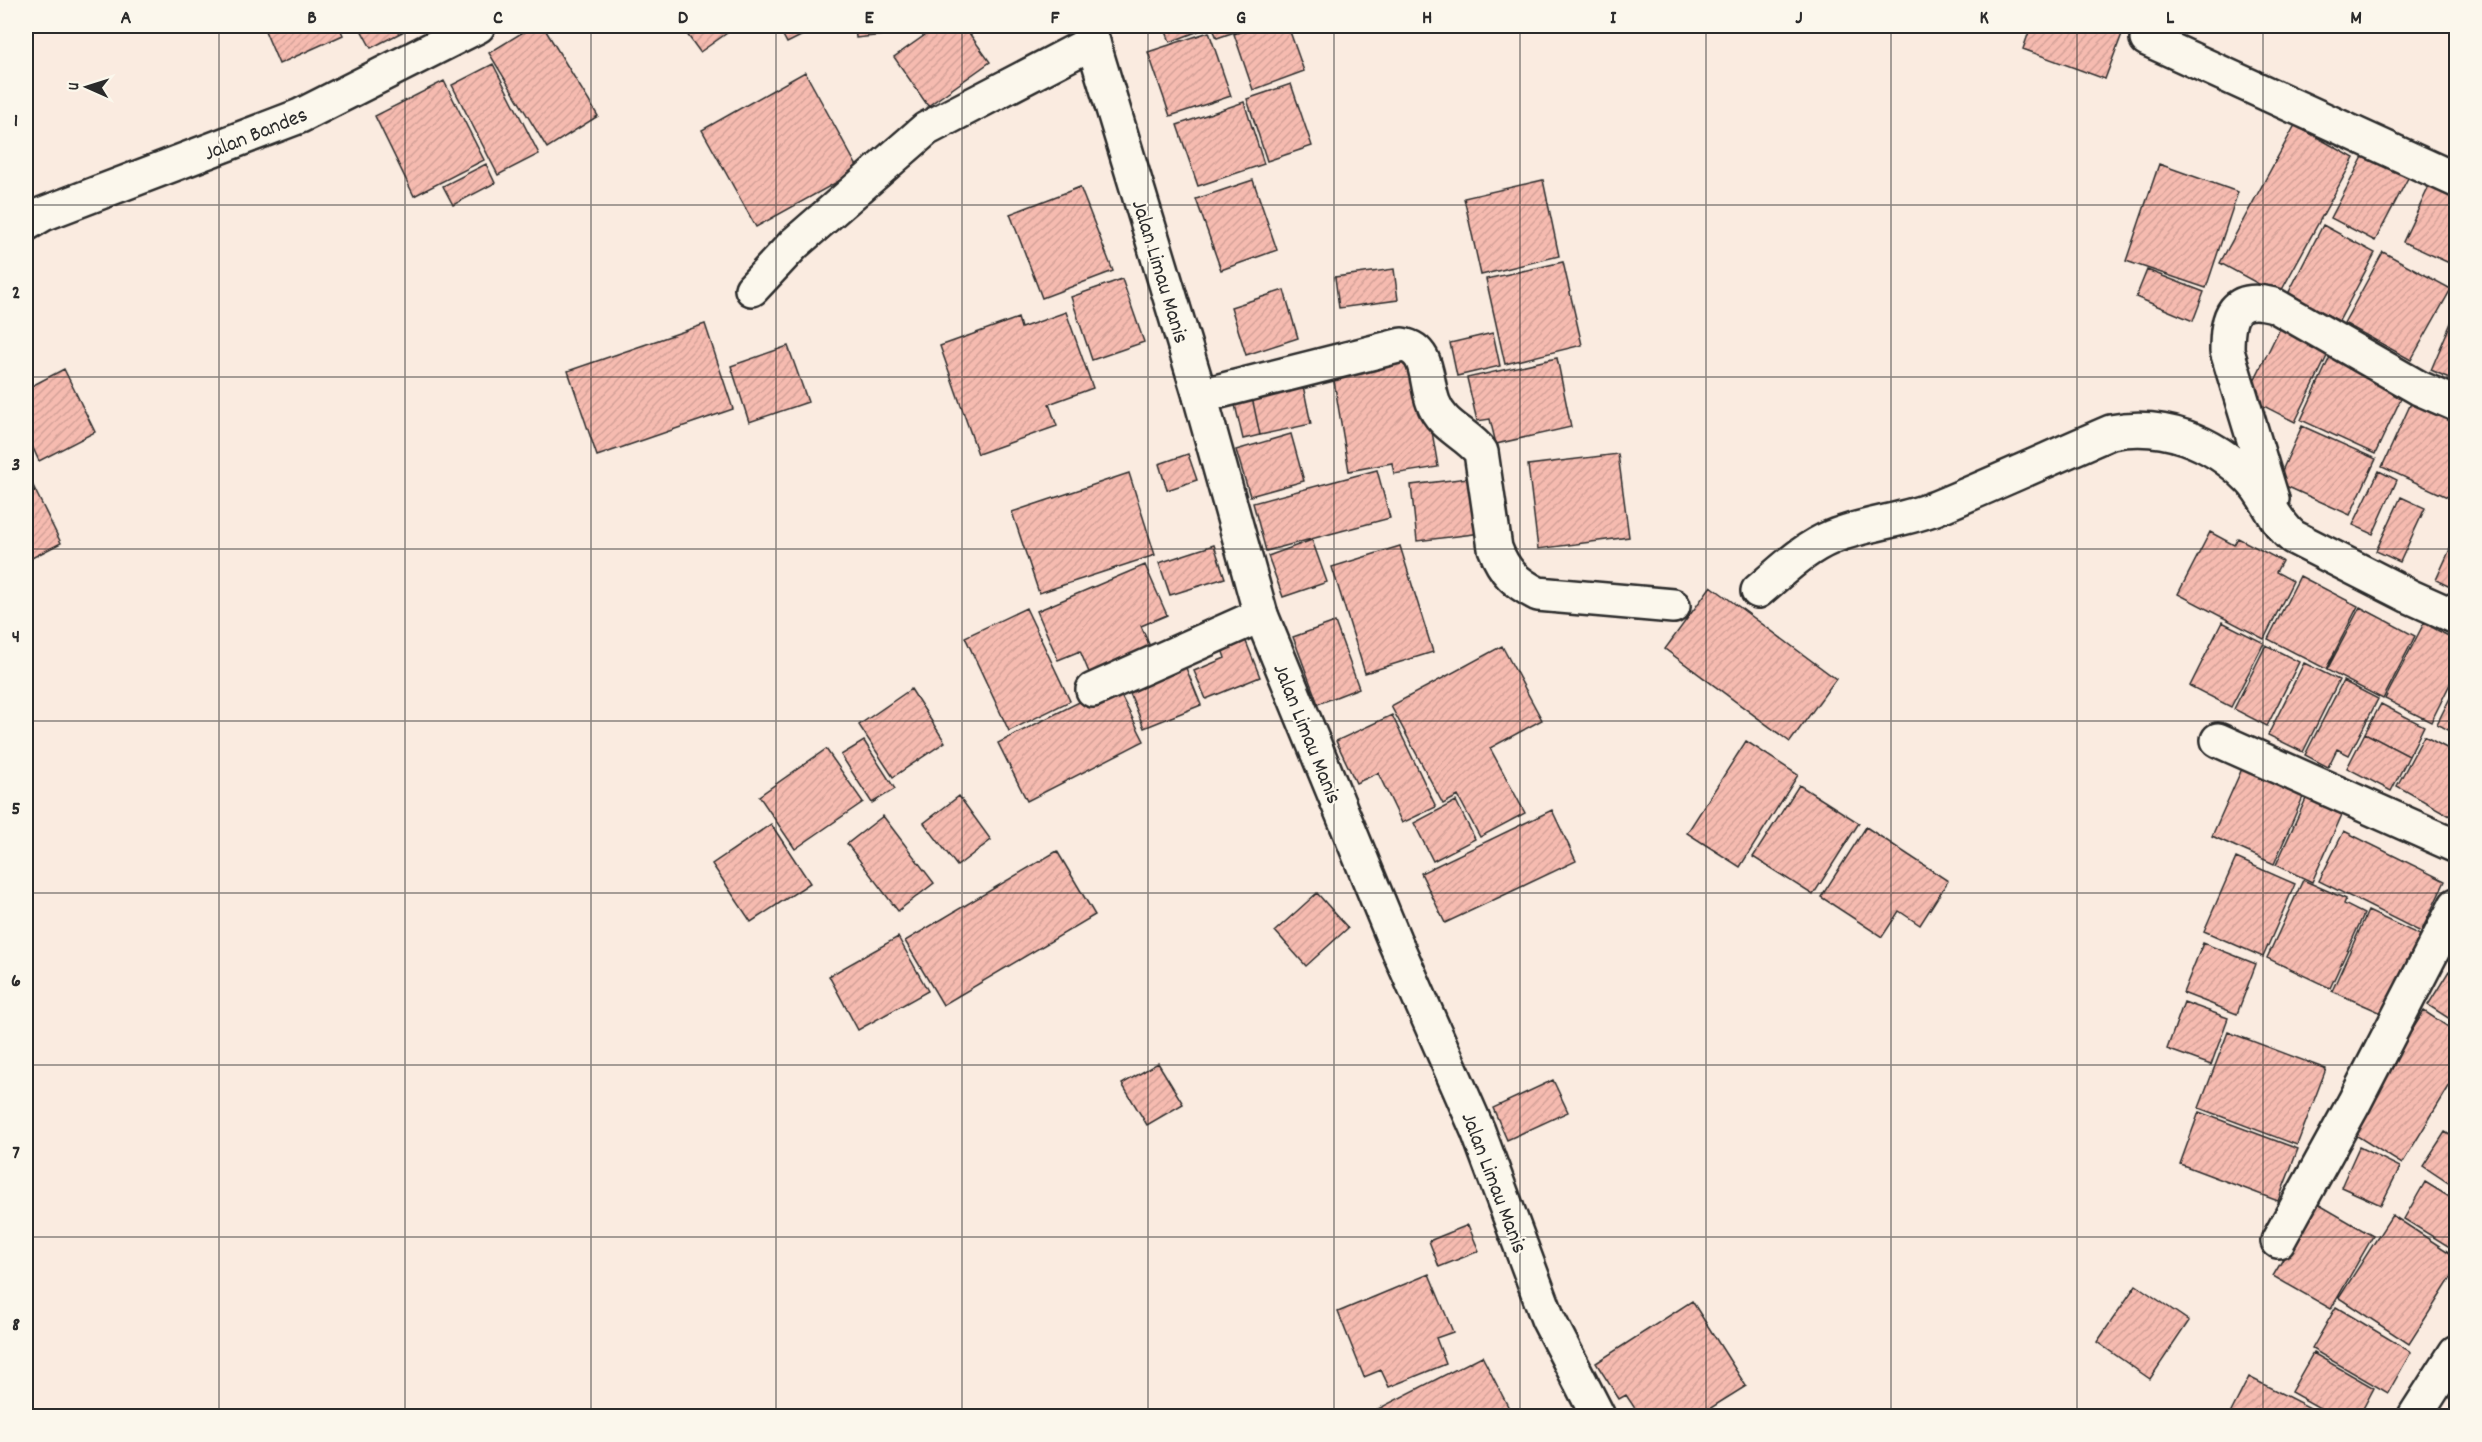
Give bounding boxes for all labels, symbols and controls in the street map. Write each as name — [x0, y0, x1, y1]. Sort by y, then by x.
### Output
text: A — [121, 5, 132, 33]
text: B — [307, 5, 317, 33]
text: C — [493, 5, 503, 33]
text: D — [678, 5, 689, 33]
text: E — [864, 5, 874, 33]
text: F — [1051, 5, 1061, 33]
text: G — [1236, 5, 1246, 33]
text: H — [1422, 5, 1432, 33]
text: I — [1610, 5, 1617, 33]
text: J — [1795, 5, 1803, 33]
text: K — [1979, 5, 1989, 33]
text: L — [2166, 5, 2175, 33]
text: M — [2350, 5, 2362, 33]
north arrow — [57, 57, 117, 117]
text: U — [63, 82, 86, 91]
street label: Jalan Bandes — [200, 100, 313, 170]
text: 1 — [14, 108, 18, 136]
street label: Jalan Limau Manis — [1122, 196, 1195, 348]
text: 2 — [12, 280, 20, 308]
text: 3 — [12, 452, 20, 480]
text: 4 — [12, 624, 20, 652]
street label: Jalan Limau Manis — [1264, 660, 1348, 809]
text: 5 — [11, 796, 21, 824]
text: 6 — [11, 968, 21, 996]
street label: Jalan Limau Manis — [1452, 1108, 1534, 1258]
text: 7 — [12, 1140, 20, 1168]
text: 8 — [12, 1312, 20, 1340]

